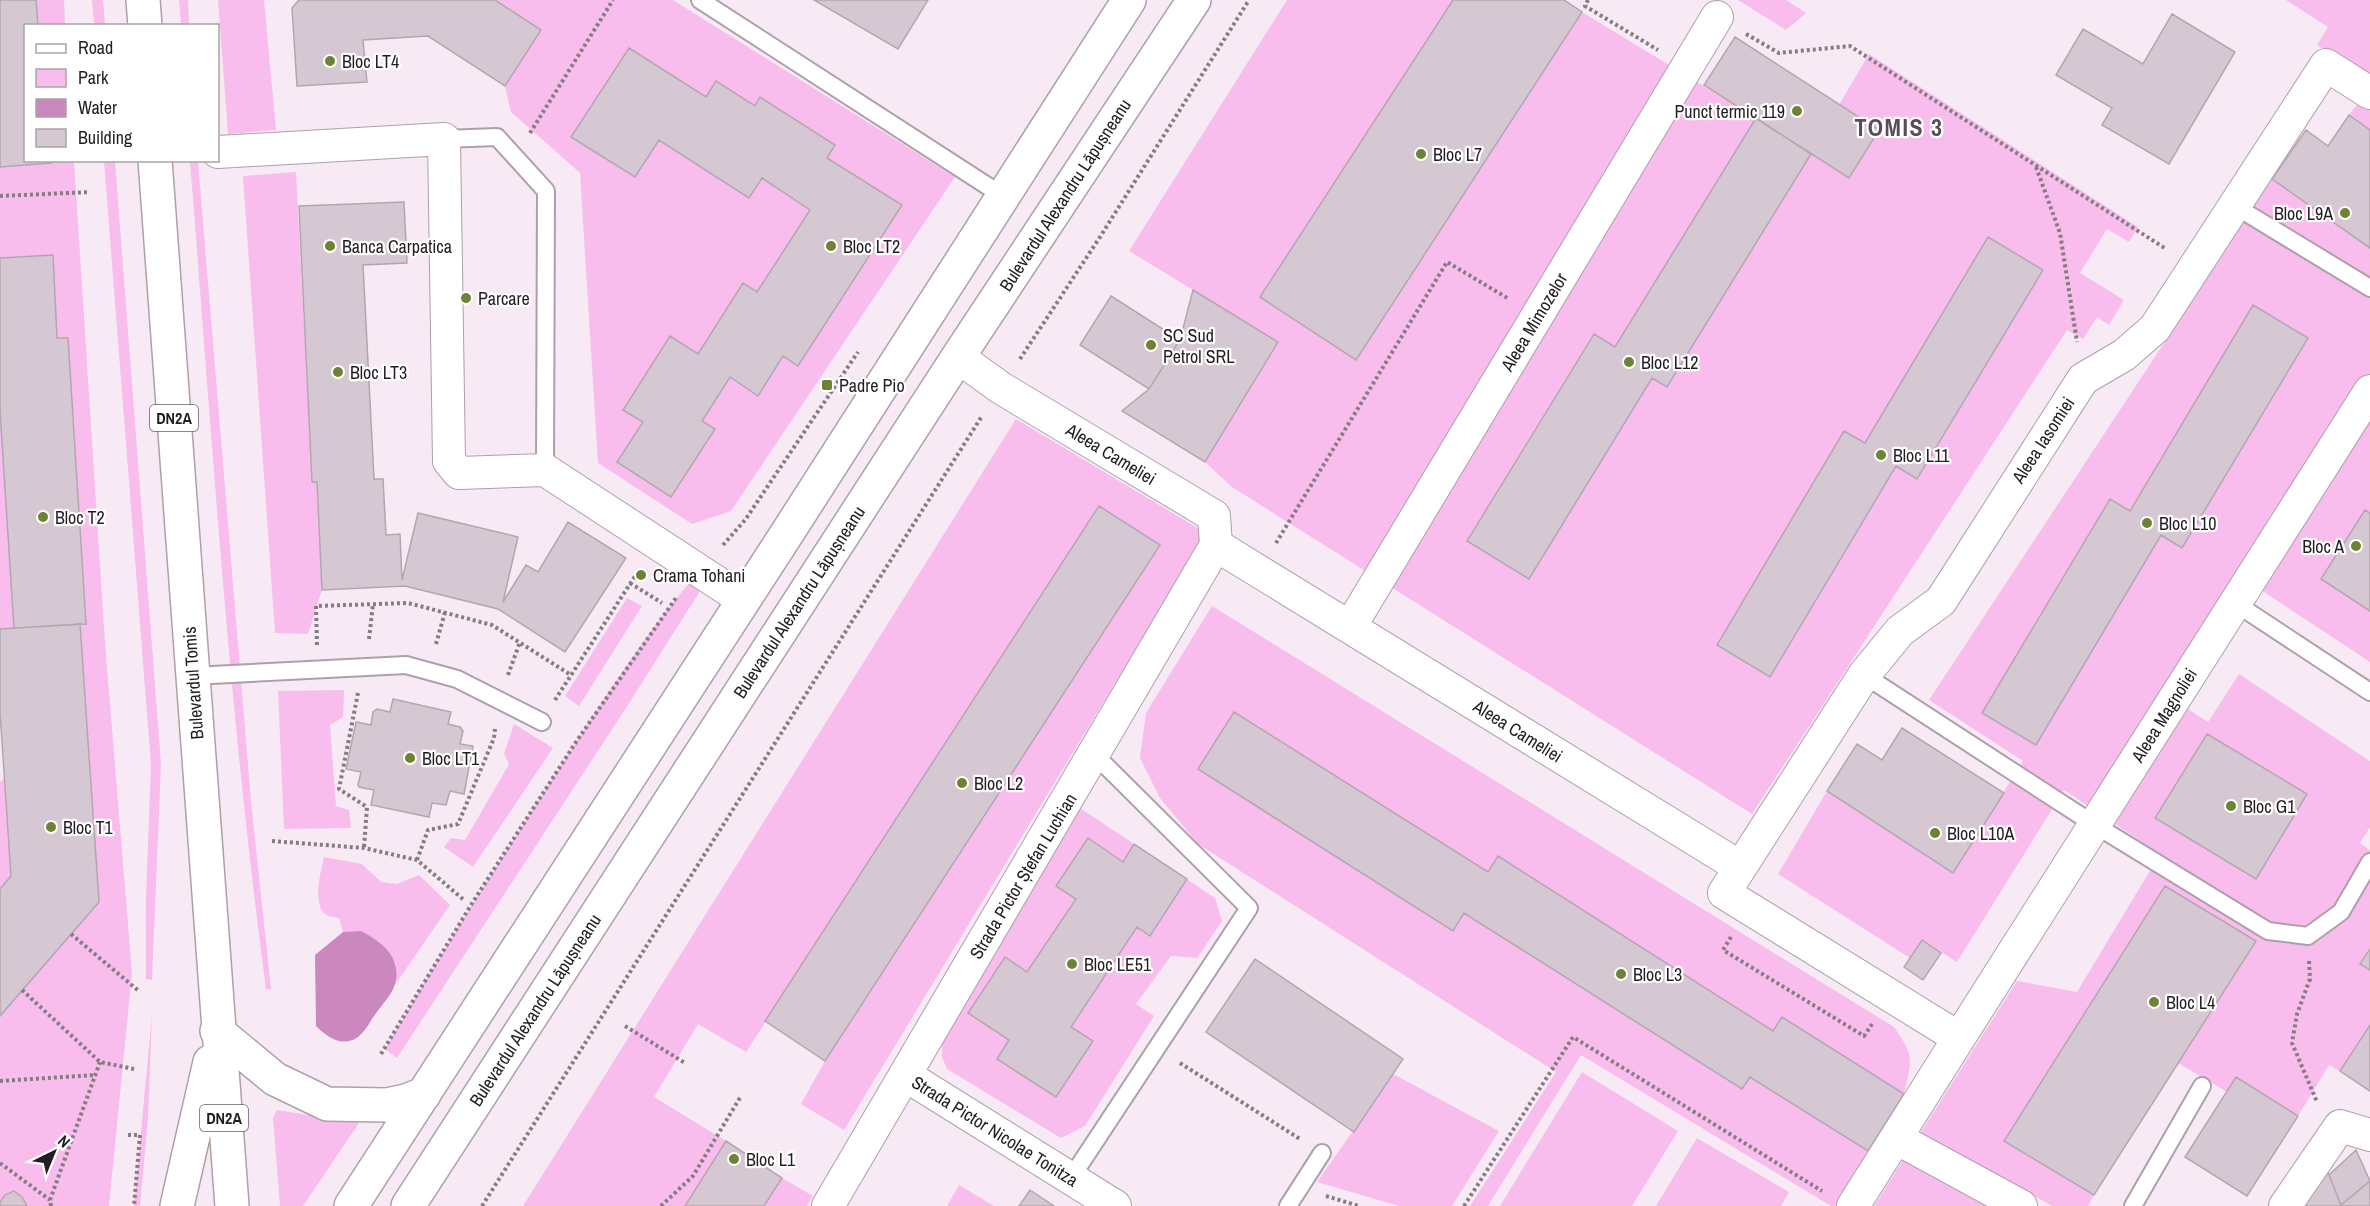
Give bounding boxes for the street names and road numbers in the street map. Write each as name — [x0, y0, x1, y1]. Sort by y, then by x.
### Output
street label: Bulevardul Alexandru Lăpușneanu — [993, 94, 1137, 296]
street label: Aleea Mimozelor — [1494, 268, 1573, 377]
street label: Aleea Iasomiei — [2005, 392, 2080, 489]
road number: DN2A — [150, 405, 198, 431]
street label: Aleea Cameliei — [1060, 417, 1161, 491]
street label: Bulevardul Alexandru Lăpușneanu — [727, 501, 871, 703]
street label: Bulevardul Tomis — [177, 626, 209, 740]
street label: Aleea Magnoliei — [2125, 663, 2203, 768]
street label: Aleea Cameliei — [1468, 693, 1567, 768]
street label: Strada Pictor Ștefan Luchian — [963, 788, 1083, 964]
street label: Bulevardul Alexandru Lăpușneanu — [463, 909, 607, 1111]
street label: Strada Pictor Nicolae Tonitza — [907, 1070, 1083, 1192]
road number: DN2A — [200, 1105, 248, 1131]

